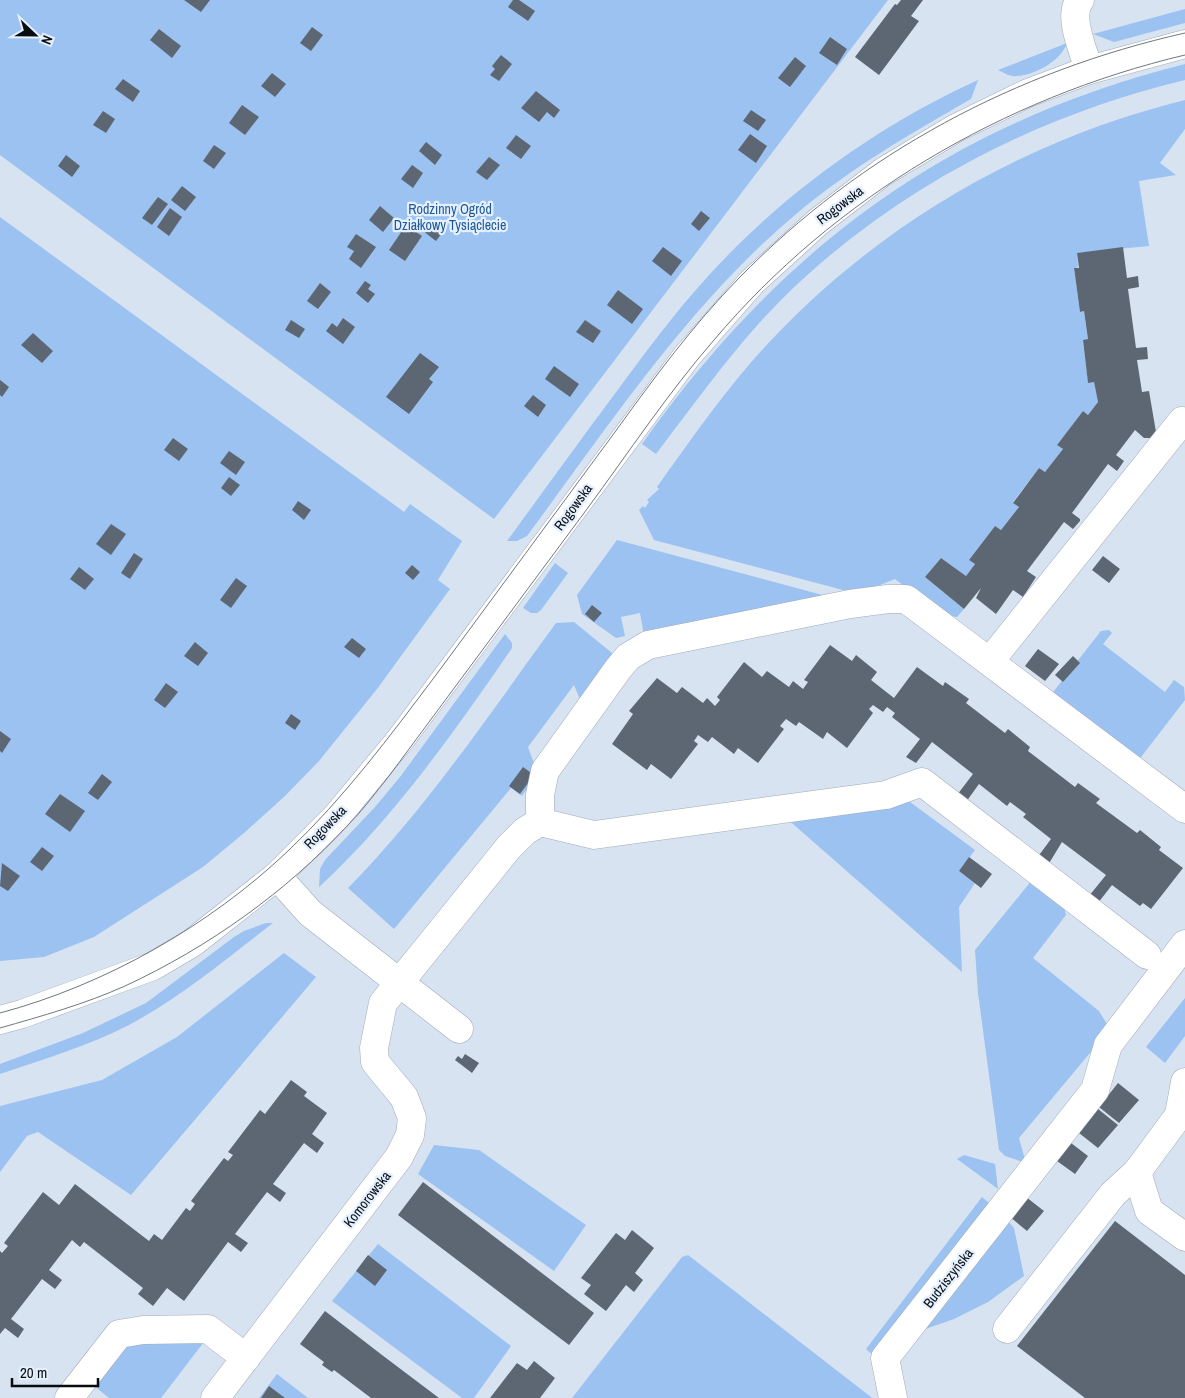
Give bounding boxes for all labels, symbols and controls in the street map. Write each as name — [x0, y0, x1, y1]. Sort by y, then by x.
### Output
north arrow — [10, 10, 60, 60]
text: N — [37, 33, 57, 47]
street label: Rogowska — [813, 181, 867, 228]
park label: Rodzinny Ogród Działkowy Tysiąclecie — [394, 200, 506, 234]
street label: Rogowska — [550, 480, 596, 534]
street label: Rogowska — [300, 801, 351, 853]
street label: Komorowska — [339, 1167, 395, 1231]
street label: Budziszyńska — [919, 1244, 977, 1311]
scale bar — [12, 1356, 99, 1388]
text: 20 m — [20, 1362, 47, 1383]

